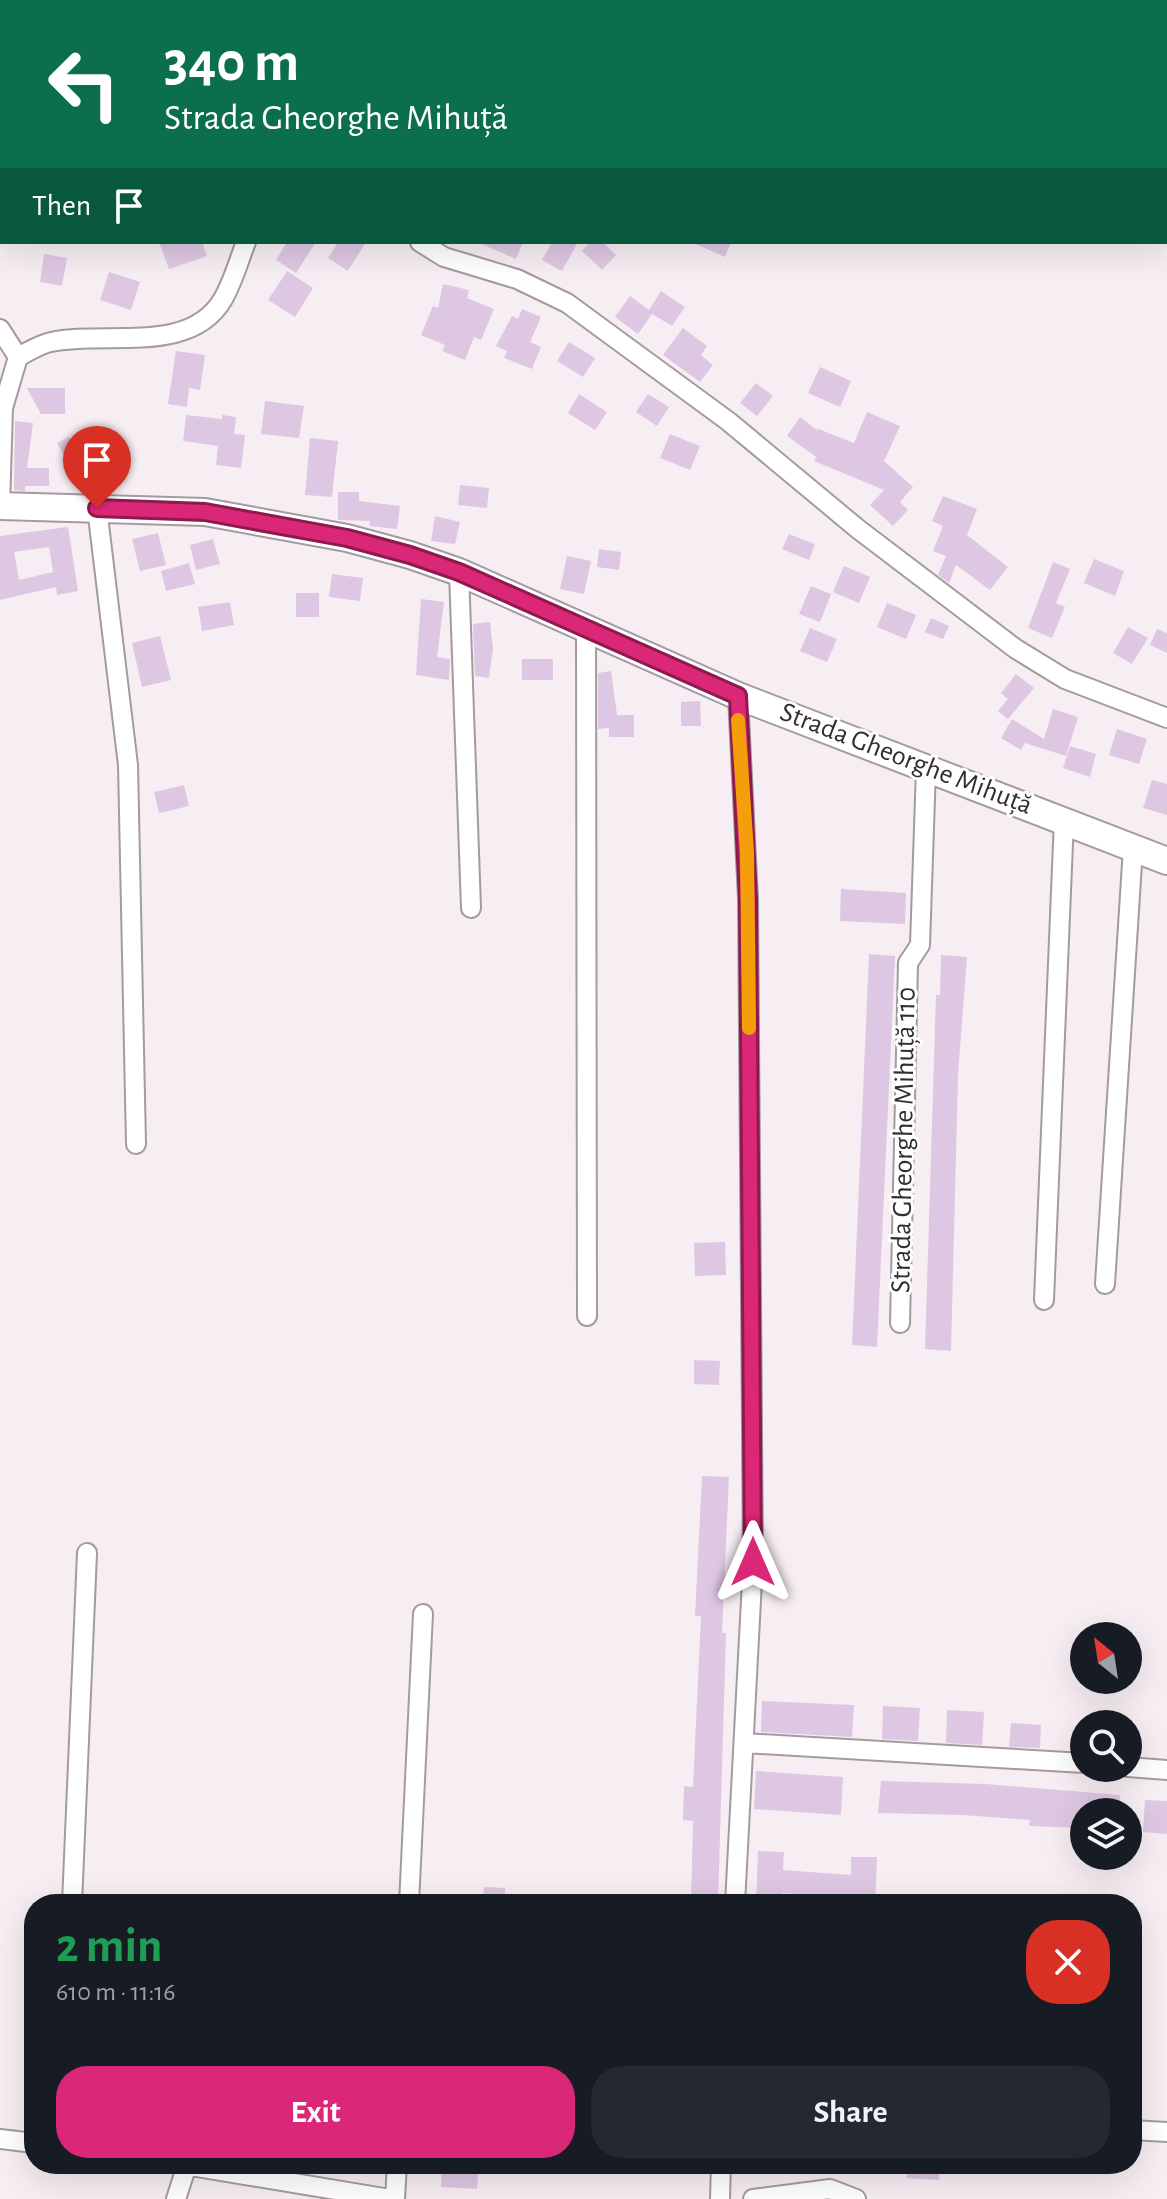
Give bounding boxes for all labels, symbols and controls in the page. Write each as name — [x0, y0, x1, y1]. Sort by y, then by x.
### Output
icon: left — [32, 32, 136, 136]
text: 340 m — [164, 35, 299, 91]
text: Strada Gheorghe Mihuță — [164, 100, 508, 136]
icon: arrive — [107, 184, 151, 228]
text: Then — [32, 191, 91, 221]
pin — [63, 426, 131, 508]
icon: arrive — [75, 438, 119, 482]
street label: Strada Gheorghe Mihuță — [776, 698, 1036, 821]
street label: Strada Gheorghe Mihuță 110 — [887, 987, 922, 1293]
position arrow — [711, 1520, 795, 1604]
north arrow — [1070, 1622, 1142, 1694]
map controls — [1070, 1622, 1142, 1870]
button: search — [1070, 1710, 1142, 1782]
button: layers — [1070, 1798, 1142, 1870]
button: close — [1026, 1920, 1110, 2004]
text: 2 min — [56, 1923, 163, 1971]
text: 610 m · 11:16 — [56, 1979, 176, 2005]
button: Exit — [56, 2066, 575, 2158]
button: Share — [591, 2066, 1110, 2158]

